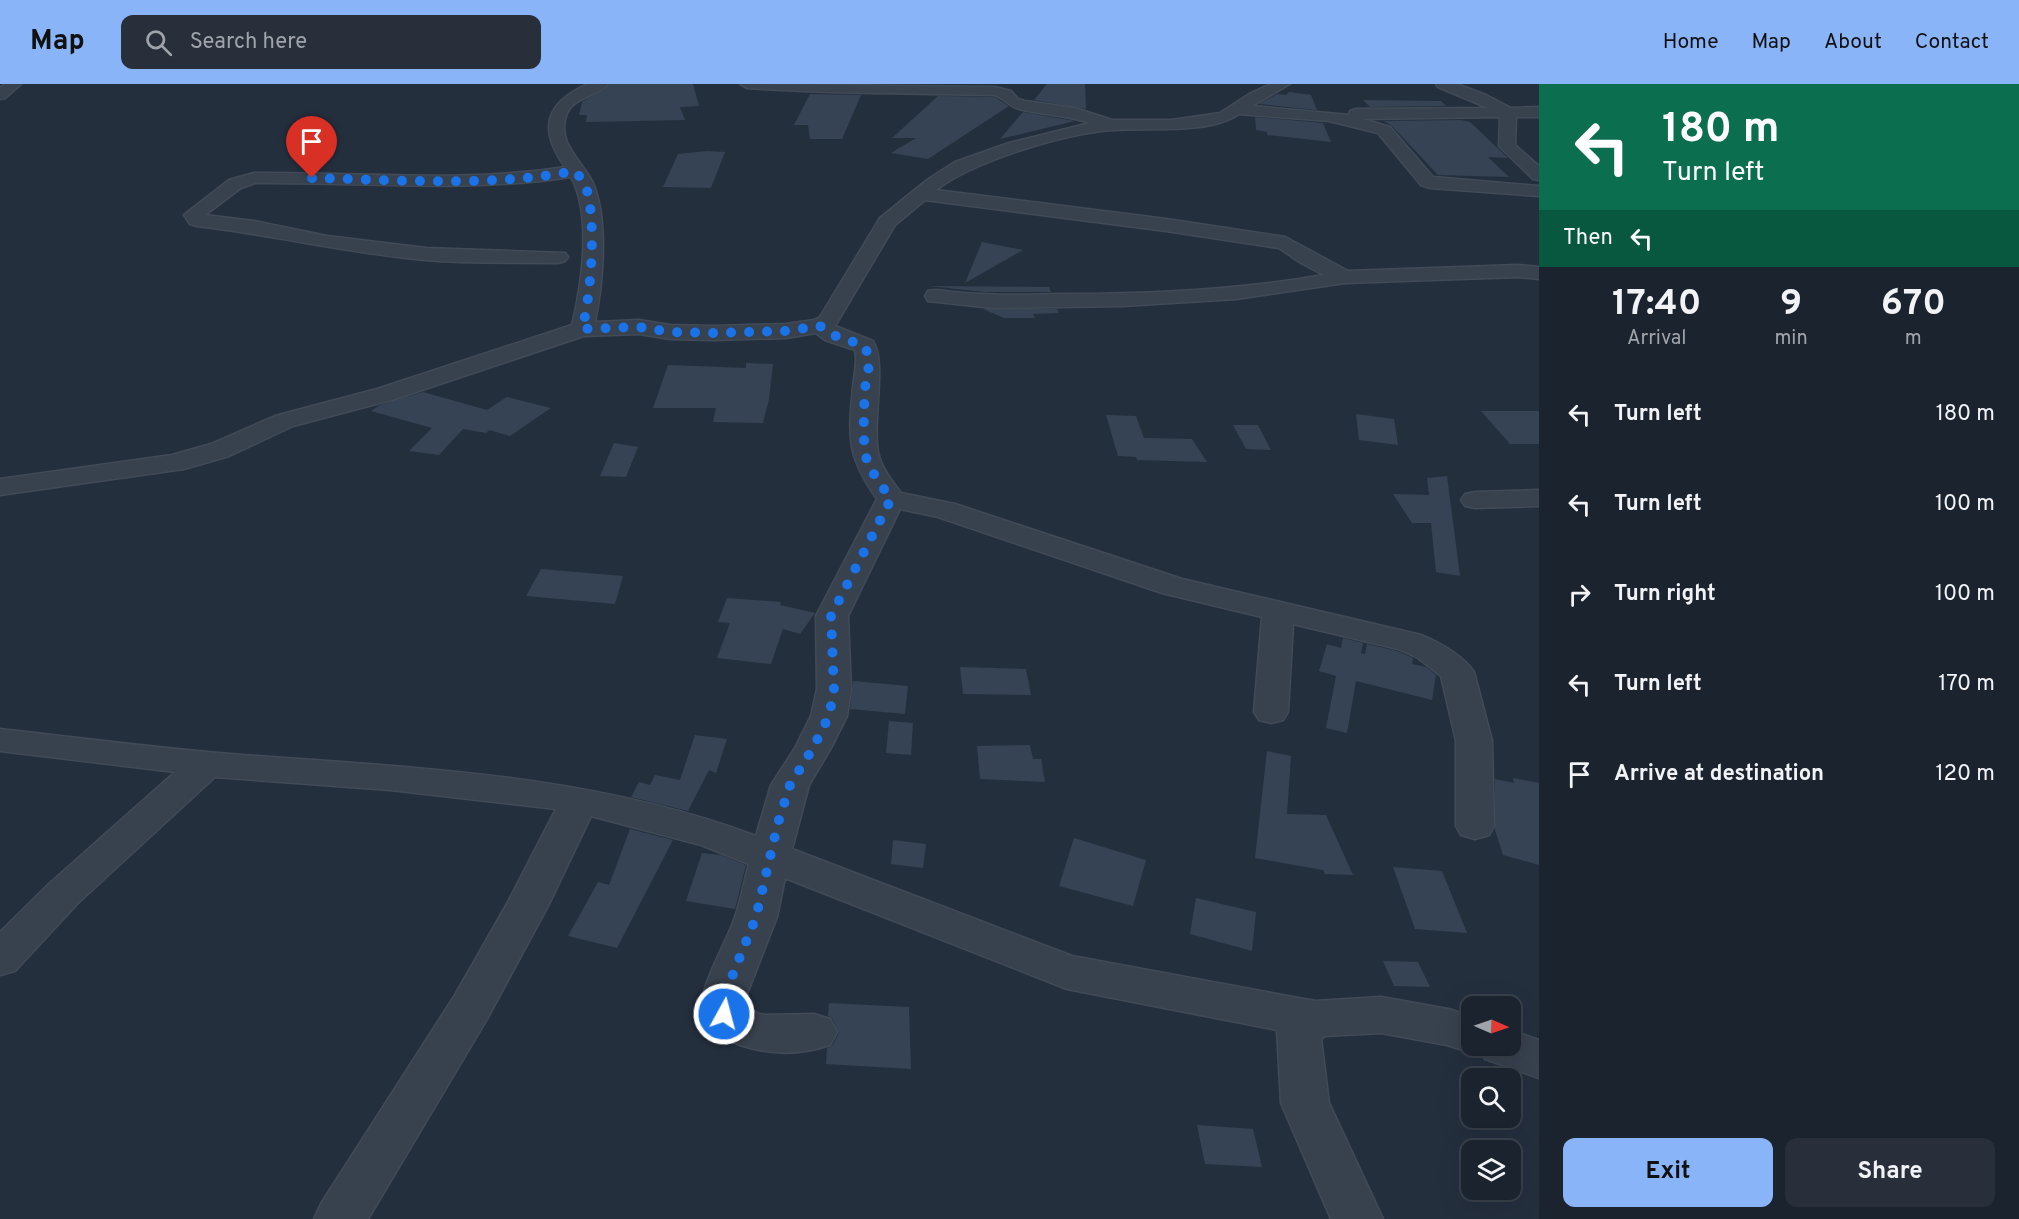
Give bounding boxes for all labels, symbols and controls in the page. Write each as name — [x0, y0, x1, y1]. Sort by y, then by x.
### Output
search box — [121, 15, 541, 69]
text: Map — [30, 24, 85, 60]
icon: search — [142, 26, 175, 59]
text: Search here — [190, 29, 307, 56]
text: Home — [1663, 29, 1719, 56]
text: Map — [1752, 29, 1791, 56]
text: About — [1824, 29, 1882, 56]
text: Contact — [1915, 29, 1989, 56]
text: 180 m — [1662, 104, 1779, 157]
icon: left — [1563, 108, 1641, 186]
pin — [286, 116, 337, 178]
icon: arrive — [295, 125, 328, 158]
text: Turn left — [1662, 156, 1764, 190]
icon: left — [1625, 222, 1658, 255]
text: Then — [1563, 225, 1613, 252]
text: 17:40 — [1612, 282, 1701, 328]
text: 9 — [1780, 282, 1802, 328]
text: 670 — [1881, 282, 1946, 328]
text: Arrival — [1627, 326, 1687, 352]
text: min — [1774, 326, 1808, 352]
text: m — [1905, 326, 1922, 352]
icon: left — [1563, 398, 1596, 431]
text: Turn left — [1614, 401, 1702, 428]
text: 180 m — [1936, 401, 1995, 428]
icon: left — [1563, 488, 1596, 521]
text: Turn left — [1614, 491, 1702, 518]
text: 100 m — [1935, 491, 1995, 518]
icon: right — [1563, 578, 1596, 611]
text: Turn right — [1614, 581, 1716, 608]
text: 100 m — [1935, 581, 1995, 608]
icon: left — [1563, 668, 1596, 701]
text: Turn left — [1614, 671, 1702, 698]
text: 170 m — [1938, 671, 1995, 698]
icon: arrive — [1563, 758, 1596, 791]
text: Arrive at destination — [1614, 761, 1824, 788]
text: 120 m — [1935, 761, 1995, 788]
position arrow — [692, 982, 756, 1046]
north arrow — [1461, 996, 1521, 1056]
map controls — [1461, 996, 1521, 1200]
button: search — [1461, 1068, 1521, 1128]
button: Exit — [1563, 1138, 1773, 1207]
button: Share — [1785, 1138, 1995, 1207]
button: layers — [1461, 1140, 1521, 1200]

